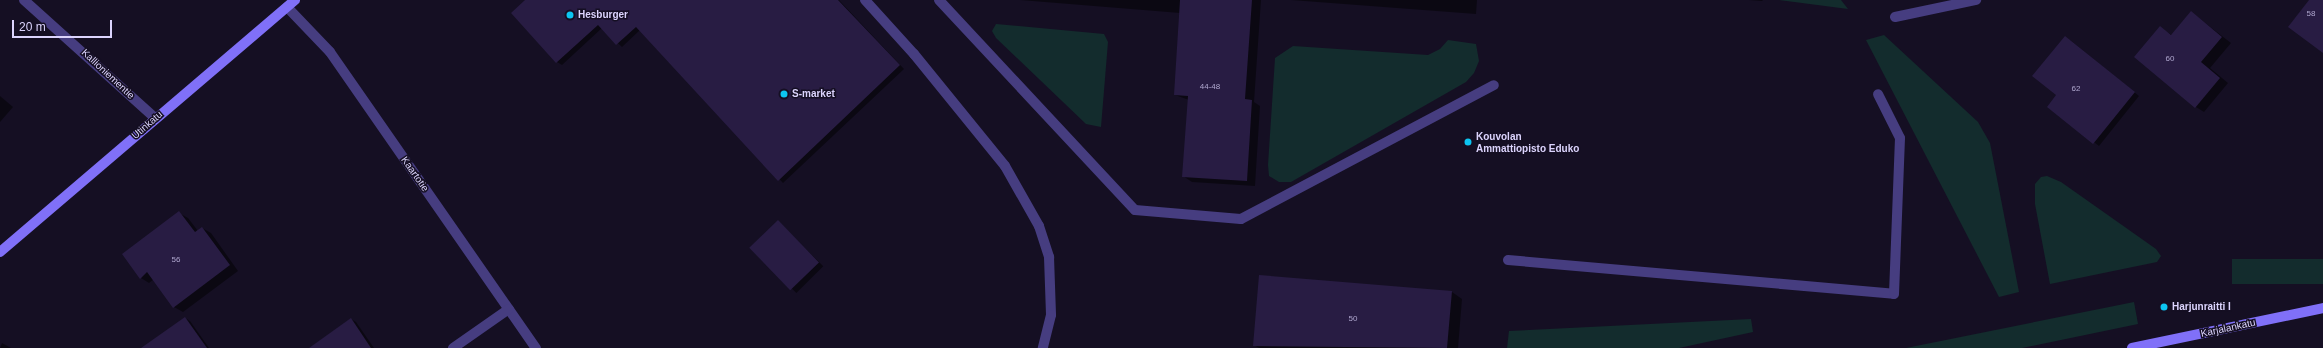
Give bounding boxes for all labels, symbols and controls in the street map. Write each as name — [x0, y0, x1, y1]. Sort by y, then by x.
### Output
place label: Hesburger — [578, 9, 628, 21]
house number: 58 — [2307, 9, 2315, 19]
marker: Hesburger — [565, 10, 575, 20]
scale bar — [14, 12, 114, 38]
text: 20 m — [19, 20, 46, 34]
street label: Kallioniementie — [79, 46, 137, 102]
house number: 60 — [2166, 54, 2174, 64]
house number: 44-48 — [1200, 82, 1220, 92]
house number: 62 — [2072, 84, 2080, 94]
place label: S-market — [792, 88, 835, 100]
marker: S-market — [779, 89, 789, 99]
street label: Utinkatu — [129, 108, 165, 142]
place label: Kouvolan Ammattiopisto Eduko — [1476, 130, 1579, 154]
marker: Kouvolan Ammattiopisto Eduko — [1463, 137, 1473, 147]
street label: Kaartotie — [399, 154, 431, 194]
house number: 56 — [172, 255, 180, 265]
place label: Harjunraitti I — [2172, 301, 2231, 313]
marker: Harjunraitti I — [2159, 302, 2169, 312]
house number: 50 — [1349, 314, 1357, 324]
street label: Karjalankatu — [2200, 316, 2256, 340]

